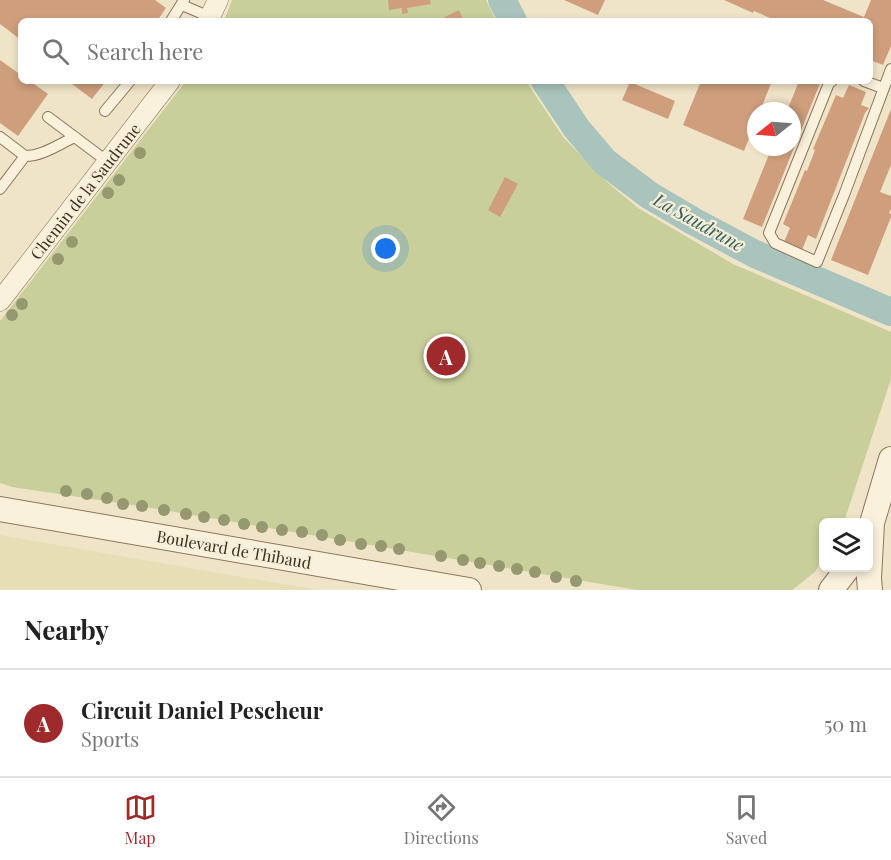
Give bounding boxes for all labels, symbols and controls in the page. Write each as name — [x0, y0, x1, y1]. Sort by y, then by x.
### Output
search box — [18, 18, 873, 84]
icon: search — [39, 35, 72, 68]
text: Search here — [87, 36, 203, 66]
north arrow — [747, 102, 801, 156]
street label: Chemin de la Saudrune — [25, 119, 145, 263]
water label: La Saudrune — [649, 187, 749, 257]
your location — [371, 234, 400, 263]
pin: A — [426, 334, 466, 378]
map controls — [819, 518, 873, 572]
button: layers — [819, 518, 873, 572]
street label: Boulevard de Thibaud — [155, 525, 313, 573]
text: Nearby — [24, 612, 109, 647]
text: Circuit Daniel Pescheur — [81, 695, 323, 725]
text: A — [37, 710, 50, 737]
text: 50 m — [824, 710, 867, 737]
text: Sports — [81, 725, 139, 752]
tab: Map — [124, 791, 157, 848]
tab: Directions — [404, 791, 479, 848]
tab: Saved — [726, 791, 767, 848]

